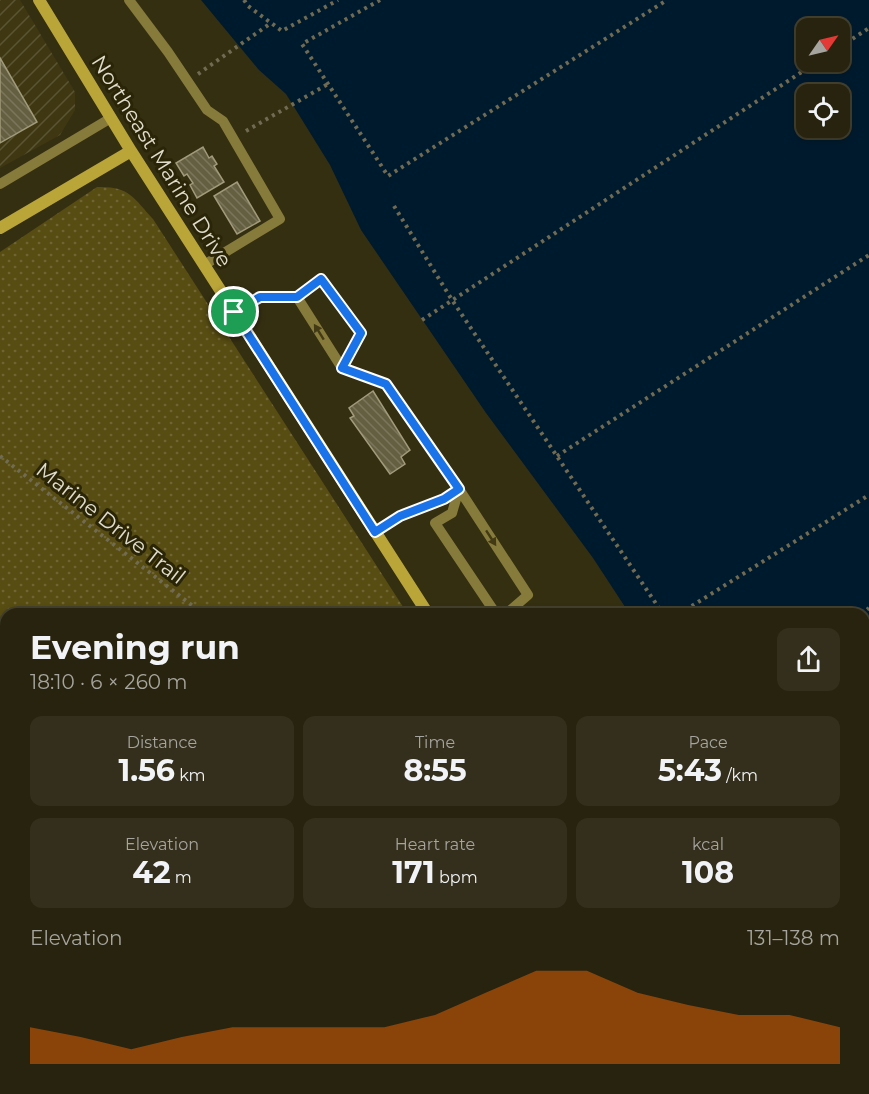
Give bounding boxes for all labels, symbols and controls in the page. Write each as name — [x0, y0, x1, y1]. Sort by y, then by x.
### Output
north arrow — [796, 18, 850, 72]
map controls — [796, 18, 850, 138]
street label: Northeast Marine Drive — [87, 51, 237, 271]
button: locate — [796, 84, 850, 138]
pin — [208, 286, 259, 337]
icon: arrive — [217, 295, 250, 328]
one-way arrow — [314, 324, 325, 340]
street label: Marine Drive Trail — [31, 457, 191, 589]
one-way arrow — [485, 530, 496, 546]
text: Evening run — [30, 627, 240, 667]
button: share — [777, 628, 840, 691]
text: 18:10 · 6 × 260 m — [30, 670, 188, 694]
text: Distance — [127, 733, 197, 752]
text: Time — [415, 733, 455, 752]
text: Pace — [688, 733, 728, 752]
text: 1.56 — [118, 752, 175, 789]
text: 8:55 — [403, 752, 467, 789]
text: 5:43 — [658, 752, 722, 789]
text: km — [175, 766, 206, 785]
text: /km — [722, 766, 758, 785]
text: Elevation — [125, 835, 199, 854]
text: Heart rate — [395, 835, 475, 854]
text: kcal — [692, 835, 724, 854]
text: 42 — [132, 854, 171, 891]
text: 171 — [392, 854, 435, 891]
text: 108 — [682, 854, 734, 891]
text: m — [171, 868, 192, 887]
text: bpm — [435, 868, 478, 887]
text: Elevation — [30, 926, 122, 950]
text: 131–138 m — [747, 926, 840, 950]

